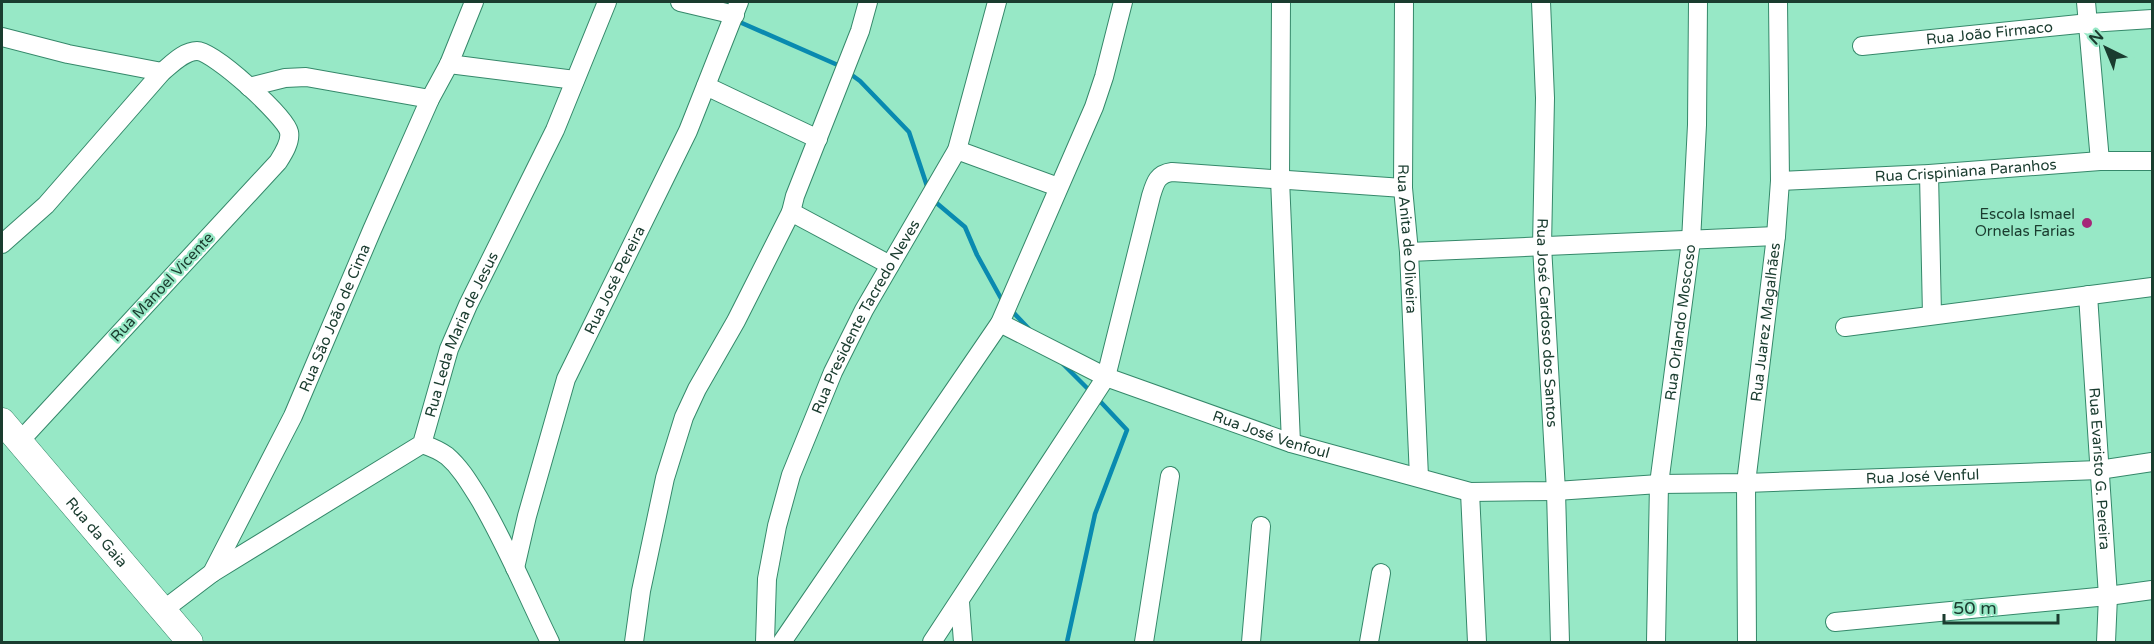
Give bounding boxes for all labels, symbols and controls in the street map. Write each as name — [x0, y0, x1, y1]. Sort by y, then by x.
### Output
street label: Rua João Firmaco — [1925, 18, 2054, 48]
north arrow — [2076, 18, 2136, 78]
text: N — [2085, 26, 2108, 49]
street label: Rua Crispiniana Paranhos — [1874, 155, 2057, 186]
street label: Rua Anita de Oliveira — [1394, 164, 1421, 314]
place label: Escola Ismael Ornelas Farias — [1975, 205, 2075, 240]
street label: Rua Presidente Tacredo Neves — [808, 216, 924, 417]
marker: Escola Ismael Ornelas Farias — [2080, 216, 2094, 230]
street label: Rua José Cardoso dos Santos — [1533, 218, 1561, 428]
street label: Rua José Pereira — [580, 223, 649, 337]
street label: Rua Manoel Vicente — [107, 229, 217, 345]
street label: Rua São João de Cima — [295, 241, 374, 395]
street label: Rua Juarez Magalhães — [1747, 242, 1784, 403]
street label: Rua Orlando Moscoso — [1661, 243, 1700, 402]
street label: Rua Leda Maria de Jesus — [421, 249, 502, 419]
street label: Rua Evaristo G. Pereira — [2085, 387, 2114, 550]
street label: Rua José Venfoul — [1210, 407, 1332, 462]
street label: Rua José Venful — [1866, 465, 1980, 488]
street label: Rua da Gaia — [62, 494, 131, 571]
scale bar — [1944, 587, 2058, 625]
text: 50 m — [1953, 597, 1997, 619]

